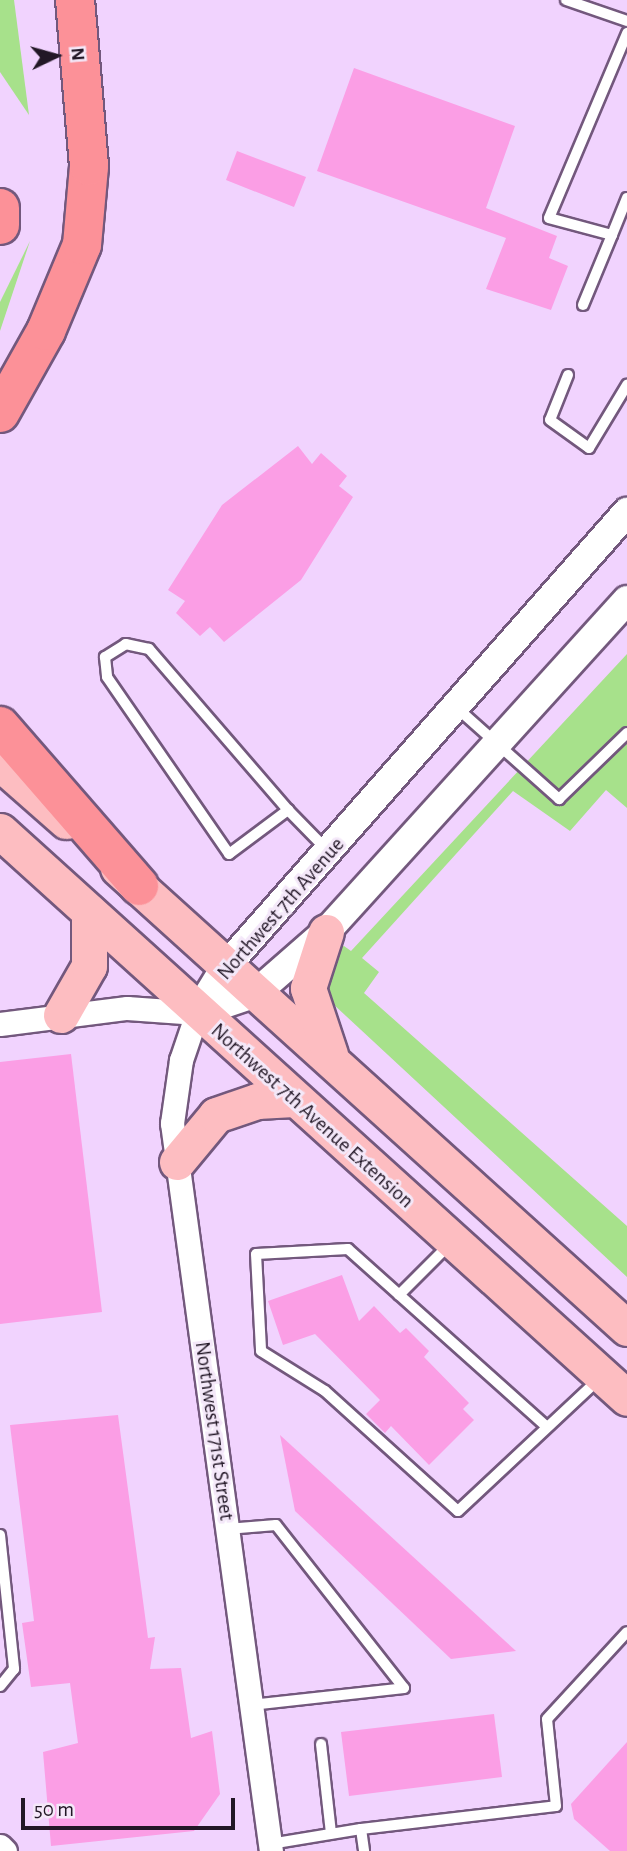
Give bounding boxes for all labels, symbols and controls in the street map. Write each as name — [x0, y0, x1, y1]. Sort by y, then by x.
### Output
north arrow — [21, 21, 91, 91]
text: N — [67, 47, 87, 62]
street label: Northwest 7th Avenue — [212, 833, 350, 985]
street label: Northwest 7th Avenue Extension — [205, 1018, 419, 1214]
street label: Northwest 171st Street — [189, 1340, 239, 1522]
scale bar — [24, 1784, 238, 1828]
text: 50 m — [34, 1799, 74, 1820]

